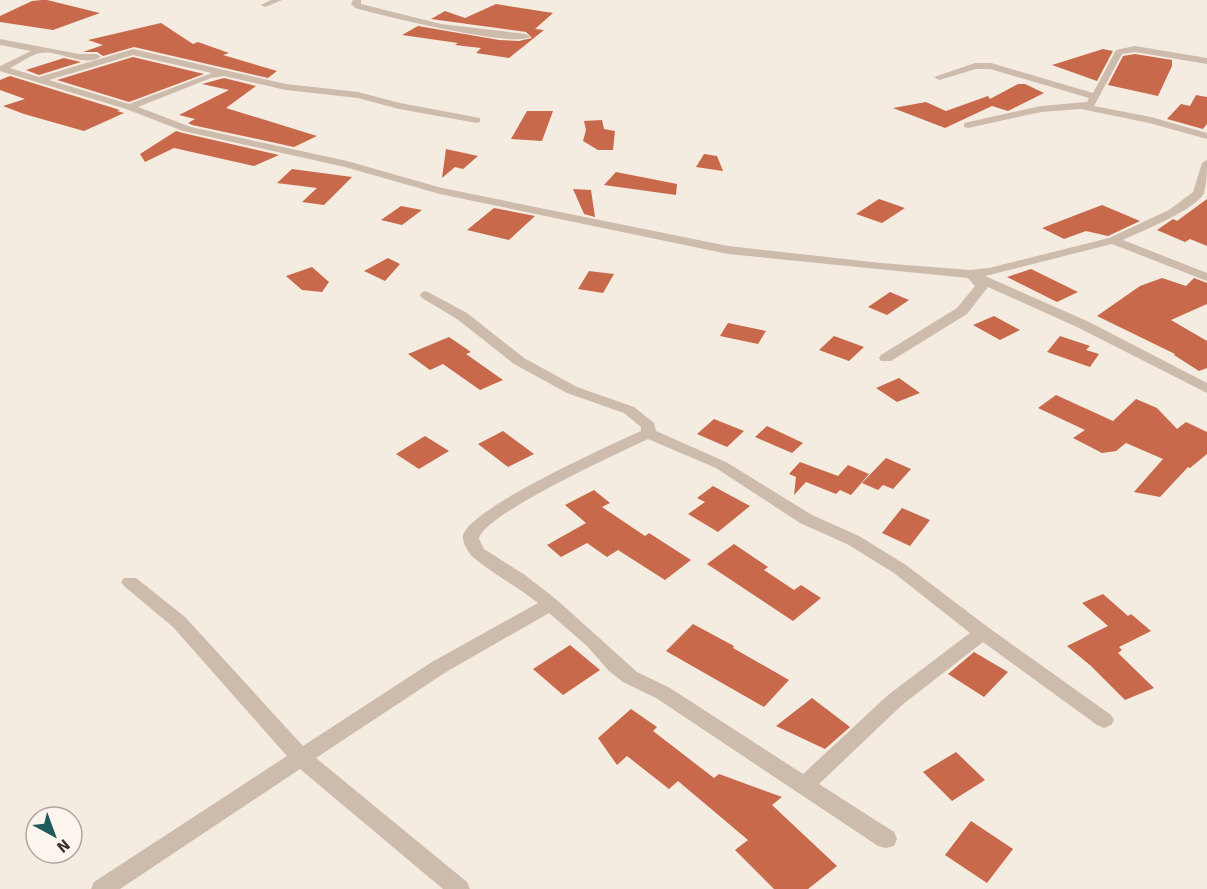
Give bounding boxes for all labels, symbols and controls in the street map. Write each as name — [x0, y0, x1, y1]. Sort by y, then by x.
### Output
north arrow — [24, 805, 84, 865]
text: N — [52, 834, 74, 857]

